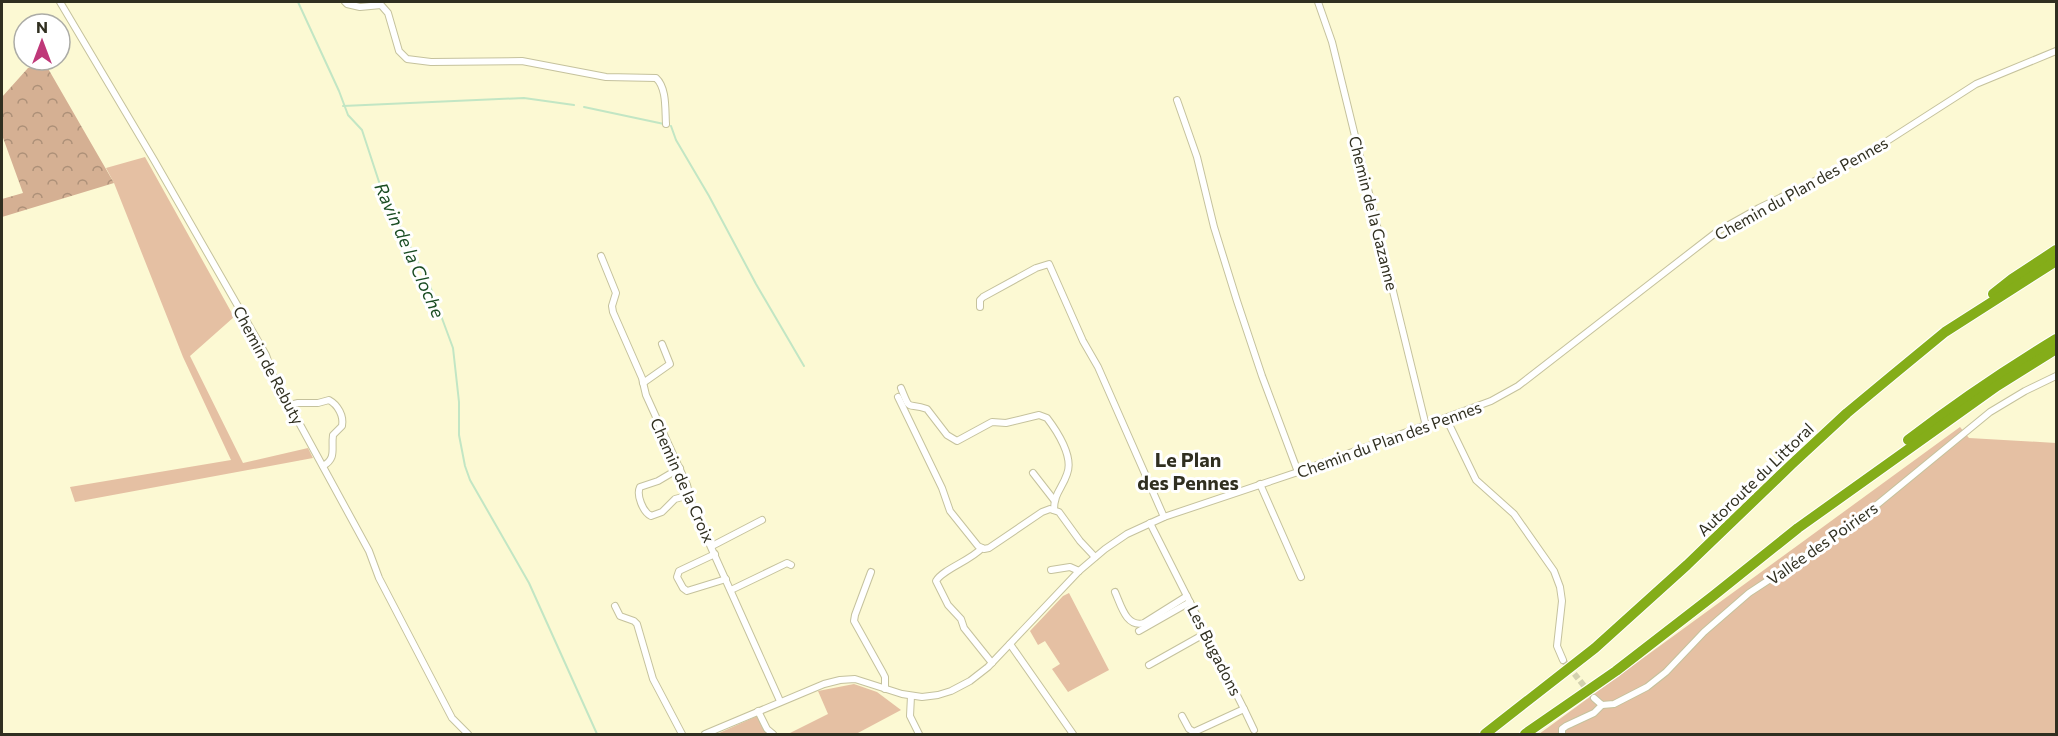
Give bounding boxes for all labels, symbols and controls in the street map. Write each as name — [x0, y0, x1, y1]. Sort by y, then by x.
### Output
north arrow — [12, 12, 72, 72]
text: N — [36, 17, 48, 36]
street label: Chemin du Plan des Pennes — [1711, 132, 1891, 244]
street label: Chemin de la Gazanne — [1346, 134, 1402, 292]
water label: Ravin de la Cloche — [370, 179, 450, 322]
street label: Chemin de Rebuty — [230, 302, 308, 428]
street label: Chemin du Plan des Pennes — [1294, 397, 1484, 481]
street label: Chemin de la Croix — [647, 415, 719, 546]
street label: Autoroute du Littoral — [1693, 419, 1817, 539]
district label: Le Plan des Pennes — [1137, 447, 1239, 494]
street label: Vallée des Poiriers — [1763, 498, 1881, 588]
street label: Les Bugadons — [1184, 601, 1246, 699]

